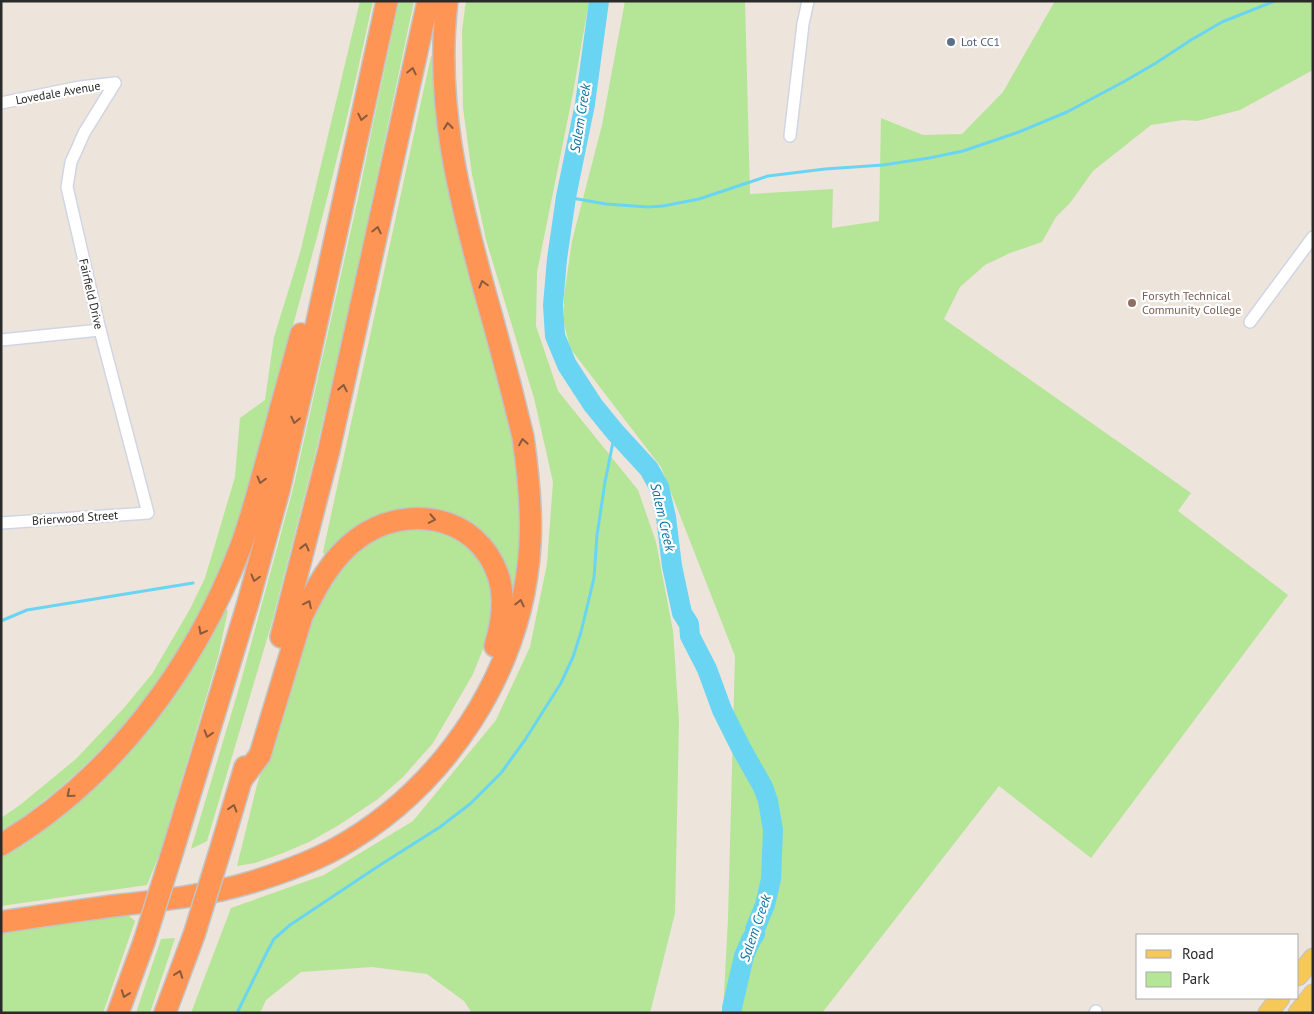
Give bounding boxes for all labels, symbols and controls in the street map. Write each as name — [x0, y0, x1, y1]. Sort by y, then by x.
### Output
place label: Lot CC1 — [961, 34, 1000, 49]
marker: Lot CC1 — [945, 36, 957, 48]
one-way arrow — [406, 66, 417, 75]
street label: Lovedale Avenue — [14, 78, 101, 107]
water label: Salem Creek — [566, 82, 594, 154]
one-way arrow — [357, 113, 368, 122]
one-way arrow — [443, 122, 454, 130]
one-way arrow — [371, 225, 382, 234]
street label: Fairfield Drive — [76, 257, 107, 331]
one-way arrow — [478, 280, 489, 289]
place label: Forsyth Technical Community College — [1142, 288, 1241, 317]
marker: Forsyth Technical Community College — [1126, 297, 1138, 309]
one-way arrow — [337, 384, 348, 393]
one-way arrow — [290, 416, 301, 425]
one-way arrow — [519, 437, 529, 446]
one-way arrow — [257, 475, 267, 483]
water label: Salem Creek — [646, 481, 680, 554]
street label: Brierwood Street — [31, 507, 119, 528]
one-way arrow — [427, 513, 436, 524]
one-way arrow — [300, 543, 310, 551]
one-way arrow — [250, 573, 261, 582]
one-way arrow — [514, 599, 525, 607]
one-way arrow — [302, 600, 312, 609]
one-way arrow — [198, 625, 208, 634]
one-way arrow — [204, 729, 214, 737]
one-way arrow — [67, 789, 76, 798]
one-way arrow — [227, 805, 237, 813]
water label: Salem Creek — [735, 892, 775, 964]
legend — [1136, 934, 1299, 999]
text: Road — [1182, 944, 1214, 963]
text: Park — [1182, 969, 1210, 988]
one-way arrow — [173, 970, 183, 979]
one-way arrow — [121, 989, 131, 997]

